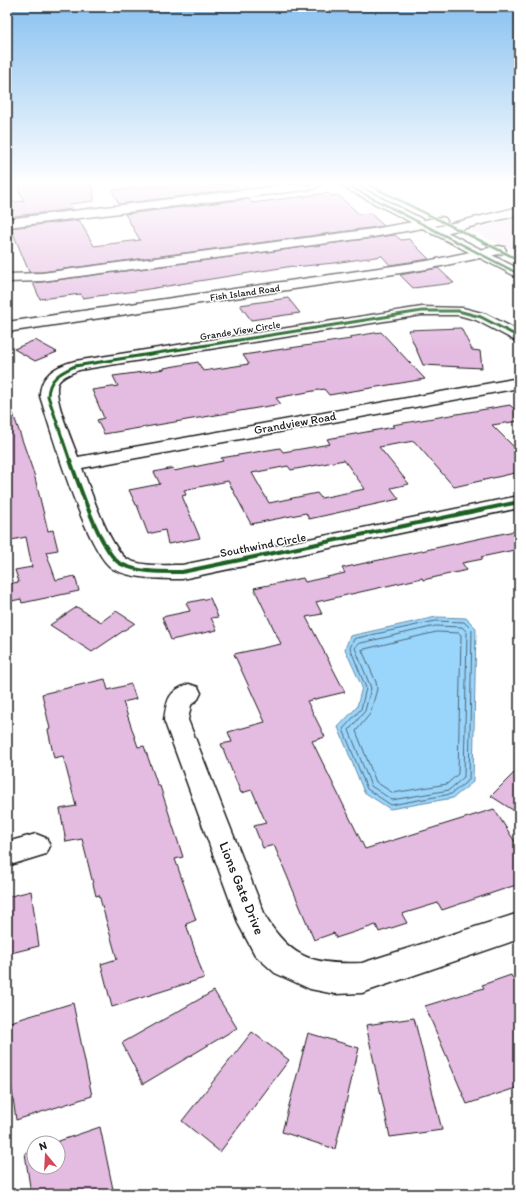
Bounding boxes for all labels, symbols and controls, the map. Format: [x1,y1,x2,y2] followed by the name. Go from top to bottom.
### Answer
[209,281,281,304] street label: Fish Island Road
[199,318,281,343] street label: Grande View Circle
[253,409,338,437] street label: Grandview Road
[219,530,308,560] street label: Southwind Circle
[215,839,268,937] street label: Lions Gate Drive
[26,1135,66,1175] north arrow
[38,1139,49,1153] text: N

